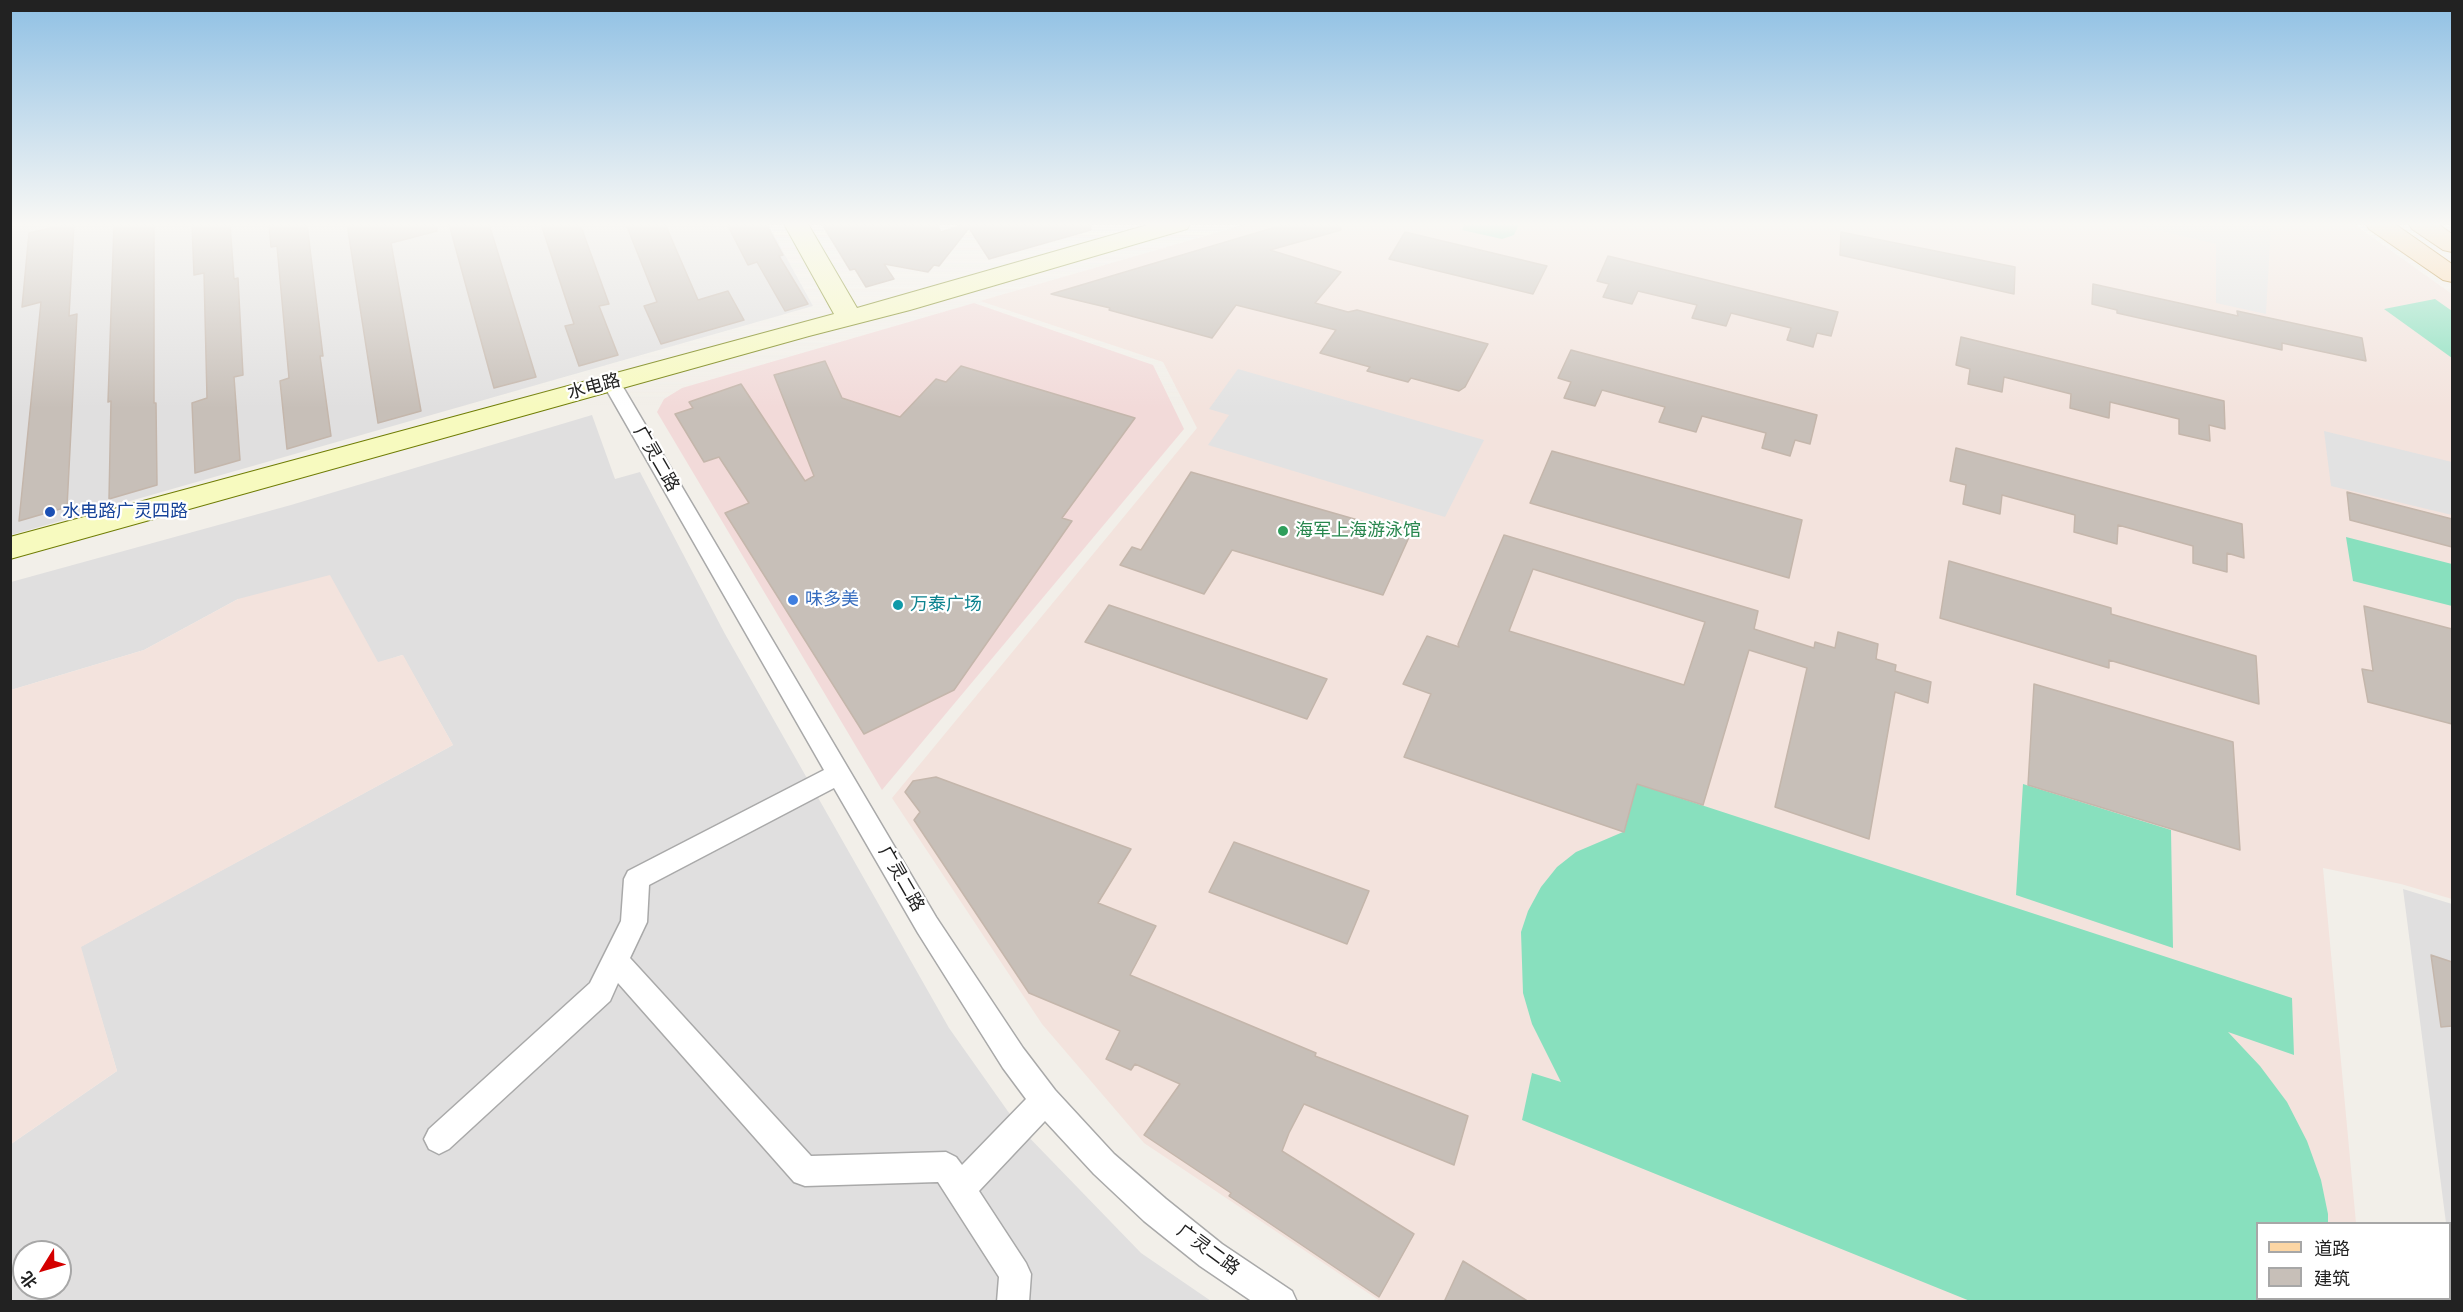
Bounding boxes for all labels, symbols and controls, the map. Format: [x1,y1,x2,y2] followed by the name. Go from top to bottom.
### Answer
[565,370,623,404] street label: 水电路
[629,422,683,496] street label: 广灵二路
[62,501,188,523] place label: 水电路广灵四路
[43,505,57,519] marker: 水电路广灵四路
[1295,520,1421,542] place label: 海军上海游泳馆
[1276,524,1290,538] marker: 海军上海游泳馆
[805,589,859,611] place label: 味多美
[786,593,800,607] marker: 味多美
[910,594,982,616] place label: 万泰广场
[891,598,905,612] marker: 万泰广场
[874,842,928,916] street label: 广灵二路
[1173,1220,1243,1280] street label: 广灵二路
[2256,1222,2451,1300] legend
[2314,1238,2350,1259] text: 道路
[12,1240,72,1300] north arrow
[16,1268,41,1292] text: 北
[2314,1268,2350,1289] text: 建筑

